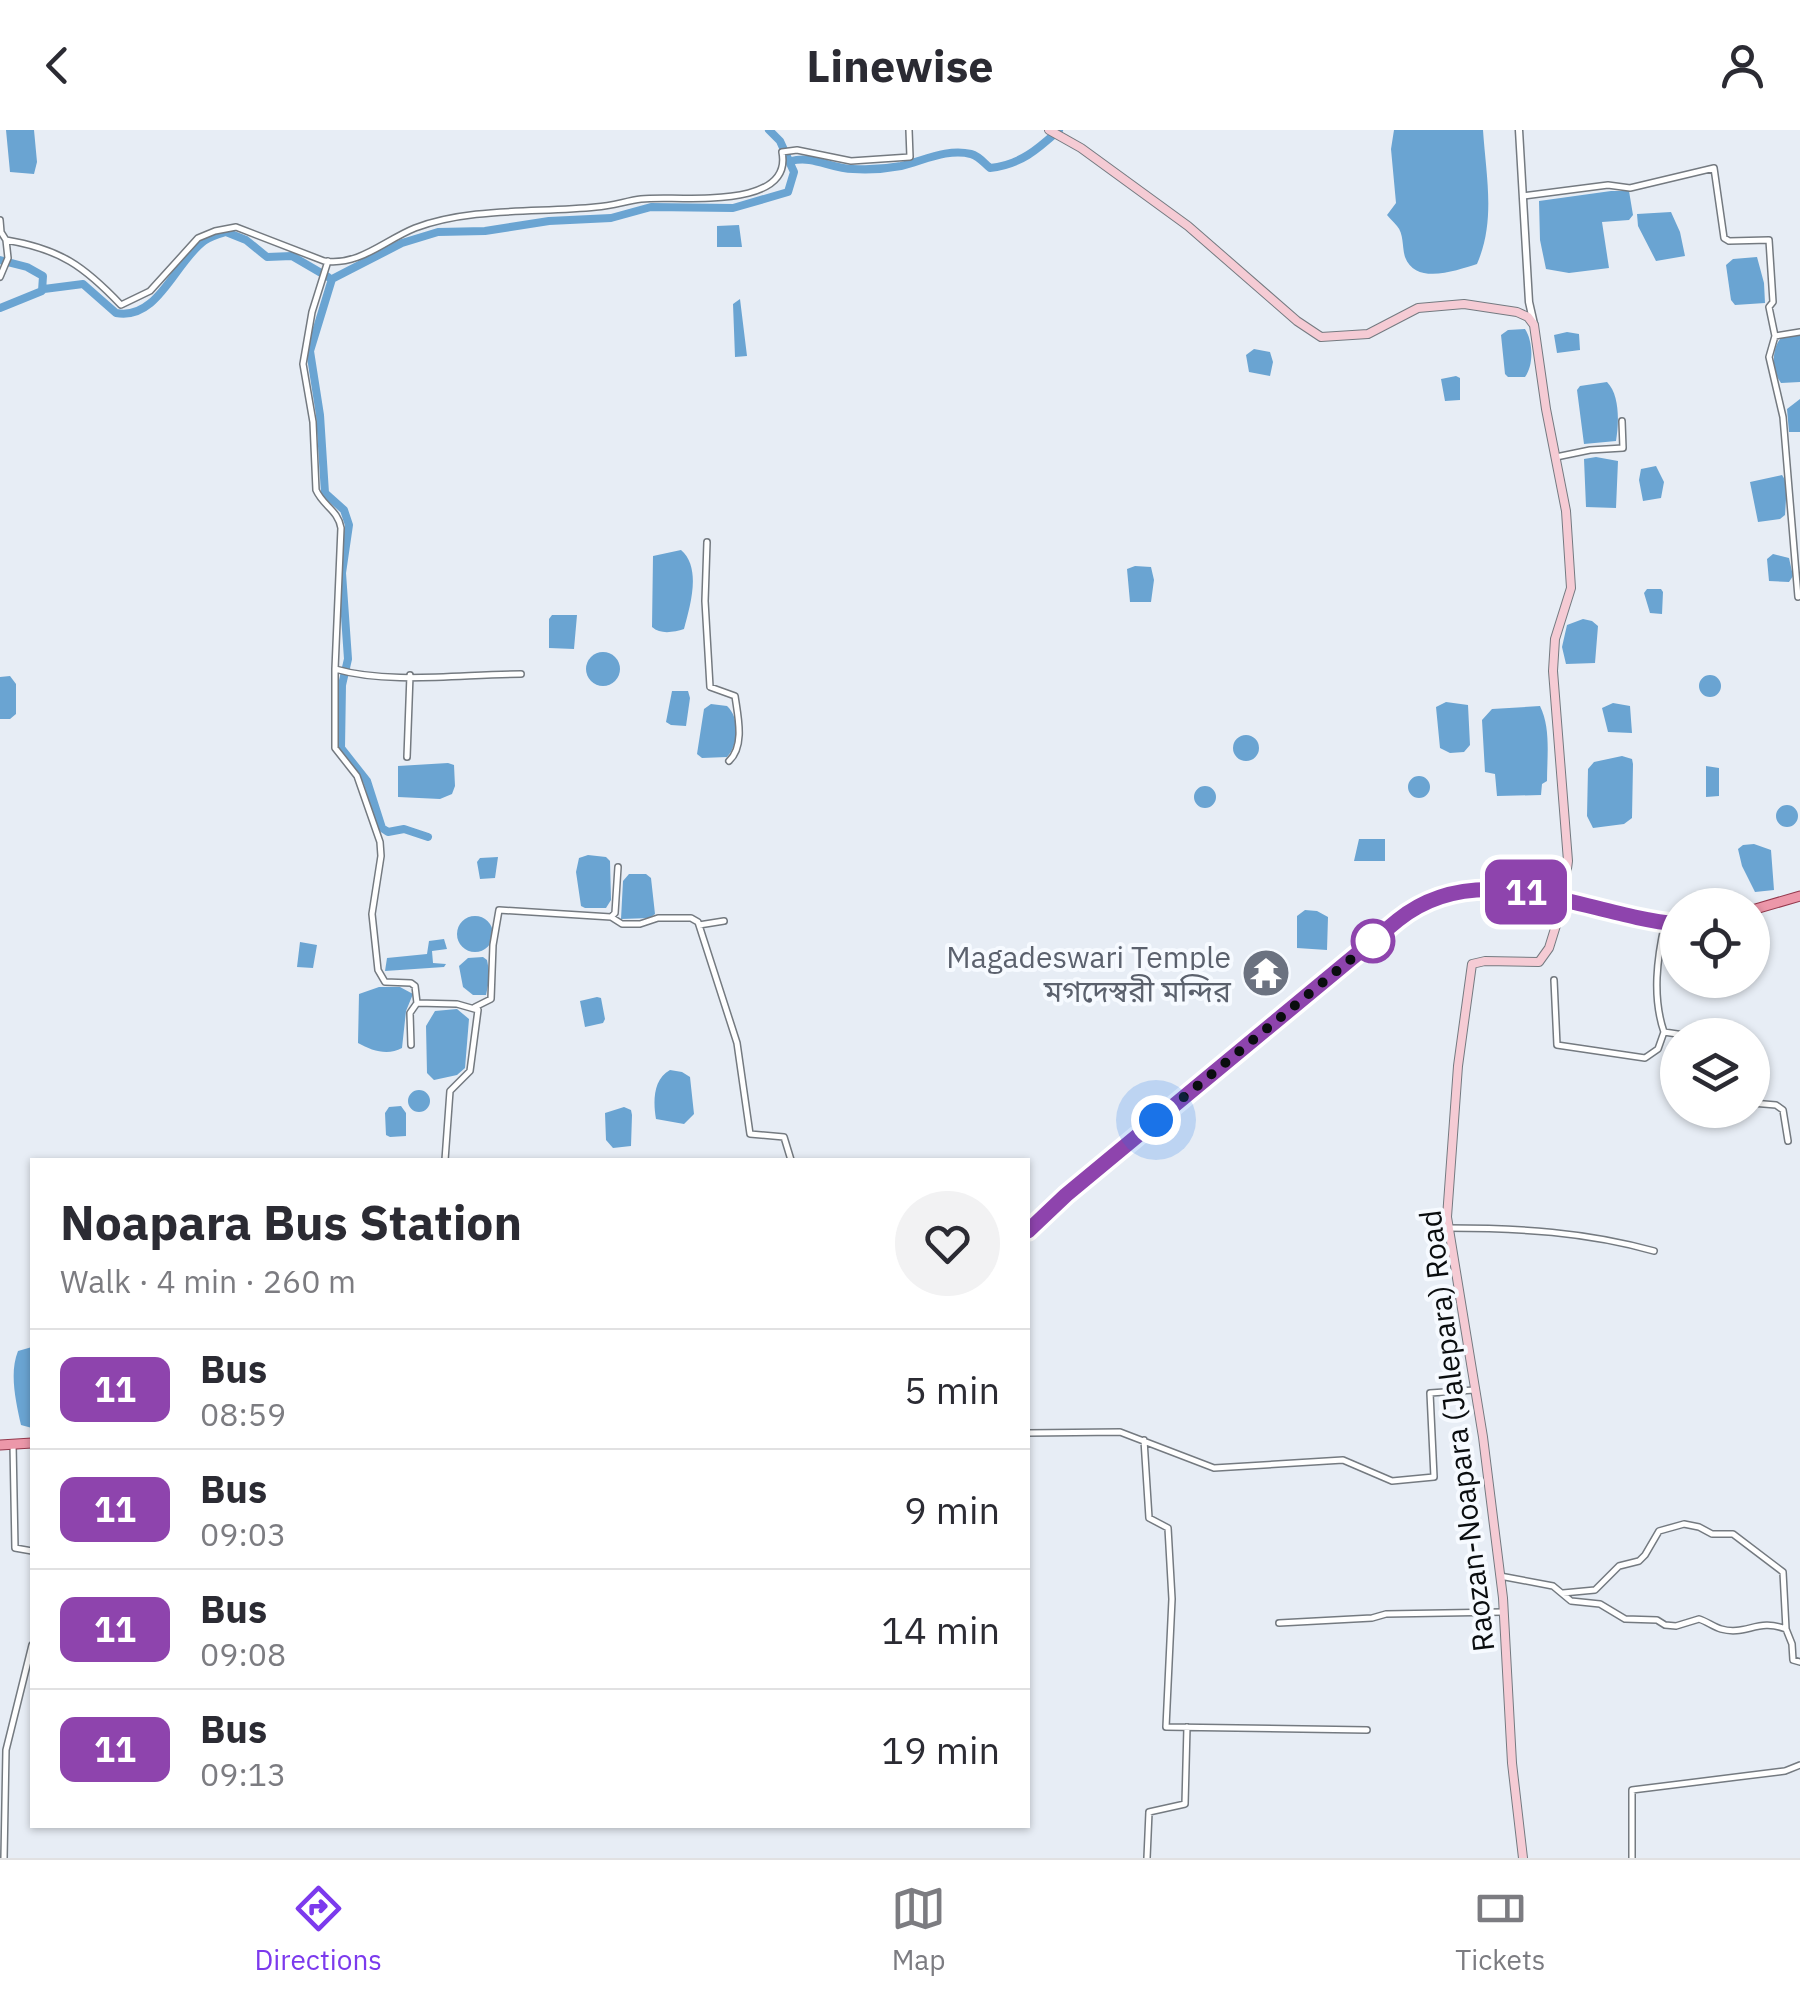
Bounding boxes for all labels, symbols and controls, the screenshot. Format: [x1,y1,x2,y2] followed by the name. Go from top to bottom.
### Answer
[806,36,994,94] text: Linewise
[30,38,85,93] icon: back
[1715,38,1770,93] icon: person
[1481,860,1571,924] line badge: 11
[1505,869,1547,915] text: 11
[1660,888,1770,1128] map controls
[1660,888,1770,998] button: locate
[1352,920,1394,962] unlabelled marker
[946,937,1232,1010] place label: Magadeswari Temple মগদেস্বরী মন্দির
[1240,947,1292,999] temple icon: Magadeswari Temple মগদেস্বরী মন্দির
[1660,1018,1770,1128] button: layers
[1131,1095,1181,1145] your location
[60,1191,522,1253] text: Noapara Bus Station
[895,1191,1000,1296] button: heart
[1410,1208,1502,1654] street label: Raozan-Noapara (Jalepara) Road
[60,1260,356,1302] text: Walk · 4 min · 260 m
[200,1344,267,1393] text: Bus
[904,1365,1000,1414] text: 5 min
[94,1366,136,1412] text: 11
[200,1393,286,1435] text: 08:59
[200,1464,267,1513] text: Bus
[904,1485,1000,1534] text: 9 min
[94,1486,136,1532] text: 11
[200,1513,286,1555] text: 09:03
[200,1584,267,1633] text: Bus
[881,1605,1000,1654] text: 14 min
[94,1606,136,1652] text: 11
[200,1633,286,1675] text: 09:08
[200,1704,267,1753] text: Bus
[881,1725,1000,1774] text: 19 min
[94,1726,136,1772] text: 11
[200,1753,286,1795] text: 09:13
[255,1881,382,1978] tab: Directions
[891,1881,946,1978] tab: Map
[1455,1881,1545,1978] tab: Tickets

